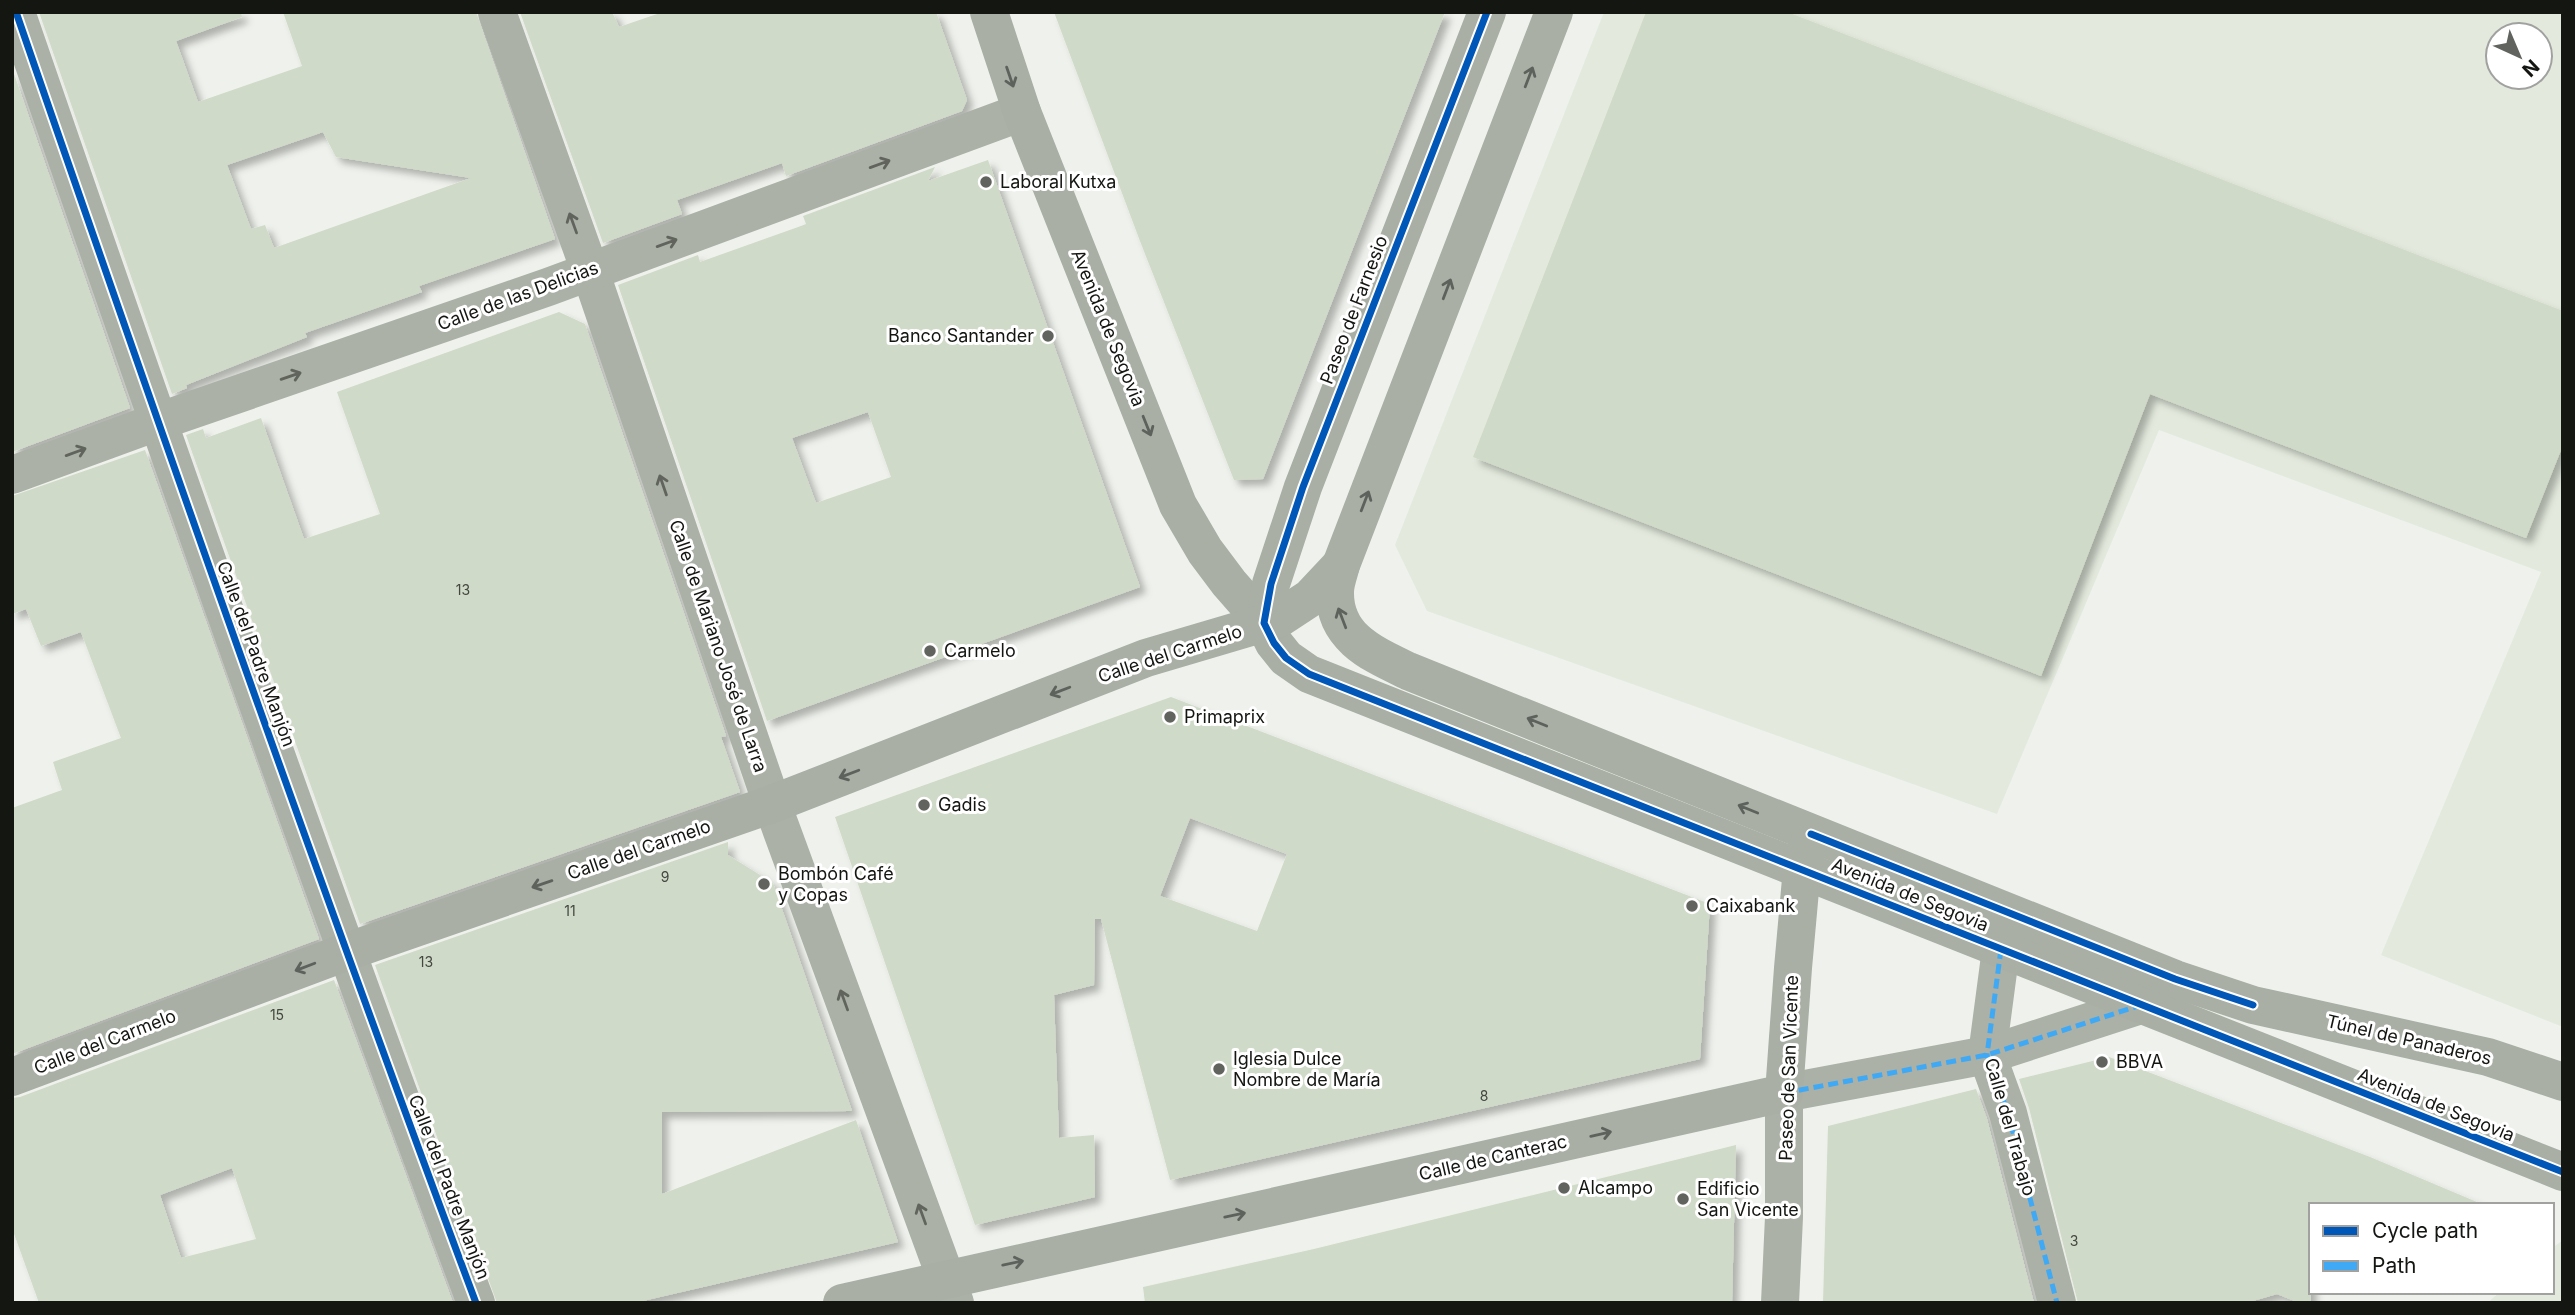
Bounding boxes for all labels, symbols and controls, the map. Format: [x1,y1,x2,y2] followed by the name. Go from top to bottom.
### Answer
[2484,21,2554,91] north arrow
[2517,55,2544,81] text: N
[1004,66,1017,88] one-way arrow
[1523,66,1536,88] one-way arrow
[869,157,891,169] one-way arrow
[1000,171,1116,192] place label: Laboral Kutxa
[978,174,994,190] marker: Laboral Kutxa
[566,213,578,235] one-way arrow
[1316,233,1391,387] street label: Paseo de Farnesio
[655,235,677,248] one-way arrow
[1067,246,1150,409] street label: Avenida de Segovia
[435,257,601,334] street label: Calle de las Delicias
[1442,279,1454,300] one-way arrow
[888,325,1034,346] place label: Banco Santander
[1040,328,1056,344] marker: Banco Santander
[279,369,301,381] one-way arrow
[1141,414,1154,436] one-way arrow
[65,445,87,457] one-way arrow
[656,474,669,496] one-way arrow
[1360,491,1373,513] one-way arrow
[665,517,772,775] street label: Calle de Mariano José de Larra
[213,558,300,749] street label: Calle del Padre Manjón
[456,581,470,598] house number: 13
[1335,607,1347,629] one-way arrow
[1095,620,1245,687] street label: Calle del Carmelo
[944,640,1016,661] place label: Carmelo
[922,643,938,659] marker: Carmelo
[1050,685,1072,698] one-way arrow
[1184,706,1265,727] place label: Primaprix
[1162,709,1178,725] marker: Primaprix
[1527,715,1549,728] one-way arrow
[838,768,860,781] one-way arrow
[938,794,986,815] place label: Gadis
[916,797,932,813] marker: Gadis
[1737,801,1759,814] one-way arrow
[564,815,713,884] street label: Calle del Carmelo
[1829,853,1992,936] street label: Avenida de Segovia
[778,863,894,905] place label: Bombón Café y Copas
[661,868,669,885] house number: 9
[756,876,772,892] marker: Bombón Café y Copas
[532,879,554,891] one-way arrow
[1706,895,1795,916] place label: Caixabank
[1684,898,1700,914] marker: Caixabank
[564,902,576,919] house number: 11
[419,953,433,970] house number: 13
[294,962,316,975] one-way arrow
[1775,975,1802,1161] street label: Paseo de San Vicente
[837,990,849,1012] one-way arrow
[31,1005,179,1078] street label: Calle del Carmelo
[270,1006,284,1023] house number: 15
[2325,1010,2494,1069] street label: Túnel de Panaderos
[1233,1048,1381,1090] place label: Iglesia Dulce Nombre de María
[2116,1051,2163,1072] place label: BBVA
[2094,1054,2110,1070] marker: BBVA
[1981,1056,2040,1198] street label: Calle del Trabajo
[1211,1061,1227,1077] marker: Iglesia Dulce Nombre de María
[2355,1063,2518,1146] street label: Avenida de Segovia
[1480,1087,1488,1104] house number: 8
[405,1092,494,1282] street label: Calle del Padre Manjón
[1589,1127,1612,1141] one-way arrow
[1417,1130,1569,1185] street label: Calle de Canterac
[1578,1177,1653,1198] place label: Alcampo
[1697,1178,1799,1220] place label: Edificio San Vicente
[1556,1180,1572,1196] marker: Alcampo
[1675,1191,1691,1207] marker: Edificio San Vicente
[915,1203,928,1225] one-way arrow
[2309,1203,2554,1294] legend
[1223,1207,1246,1221] one-way arrow
[2372,1218,2478,1243] text: Cycle path
[2070,1232,2078,1249] house number: 3
[2372,1253,2417,1278] text: Path
[1001,1256,1023,1269] one-way arrow

